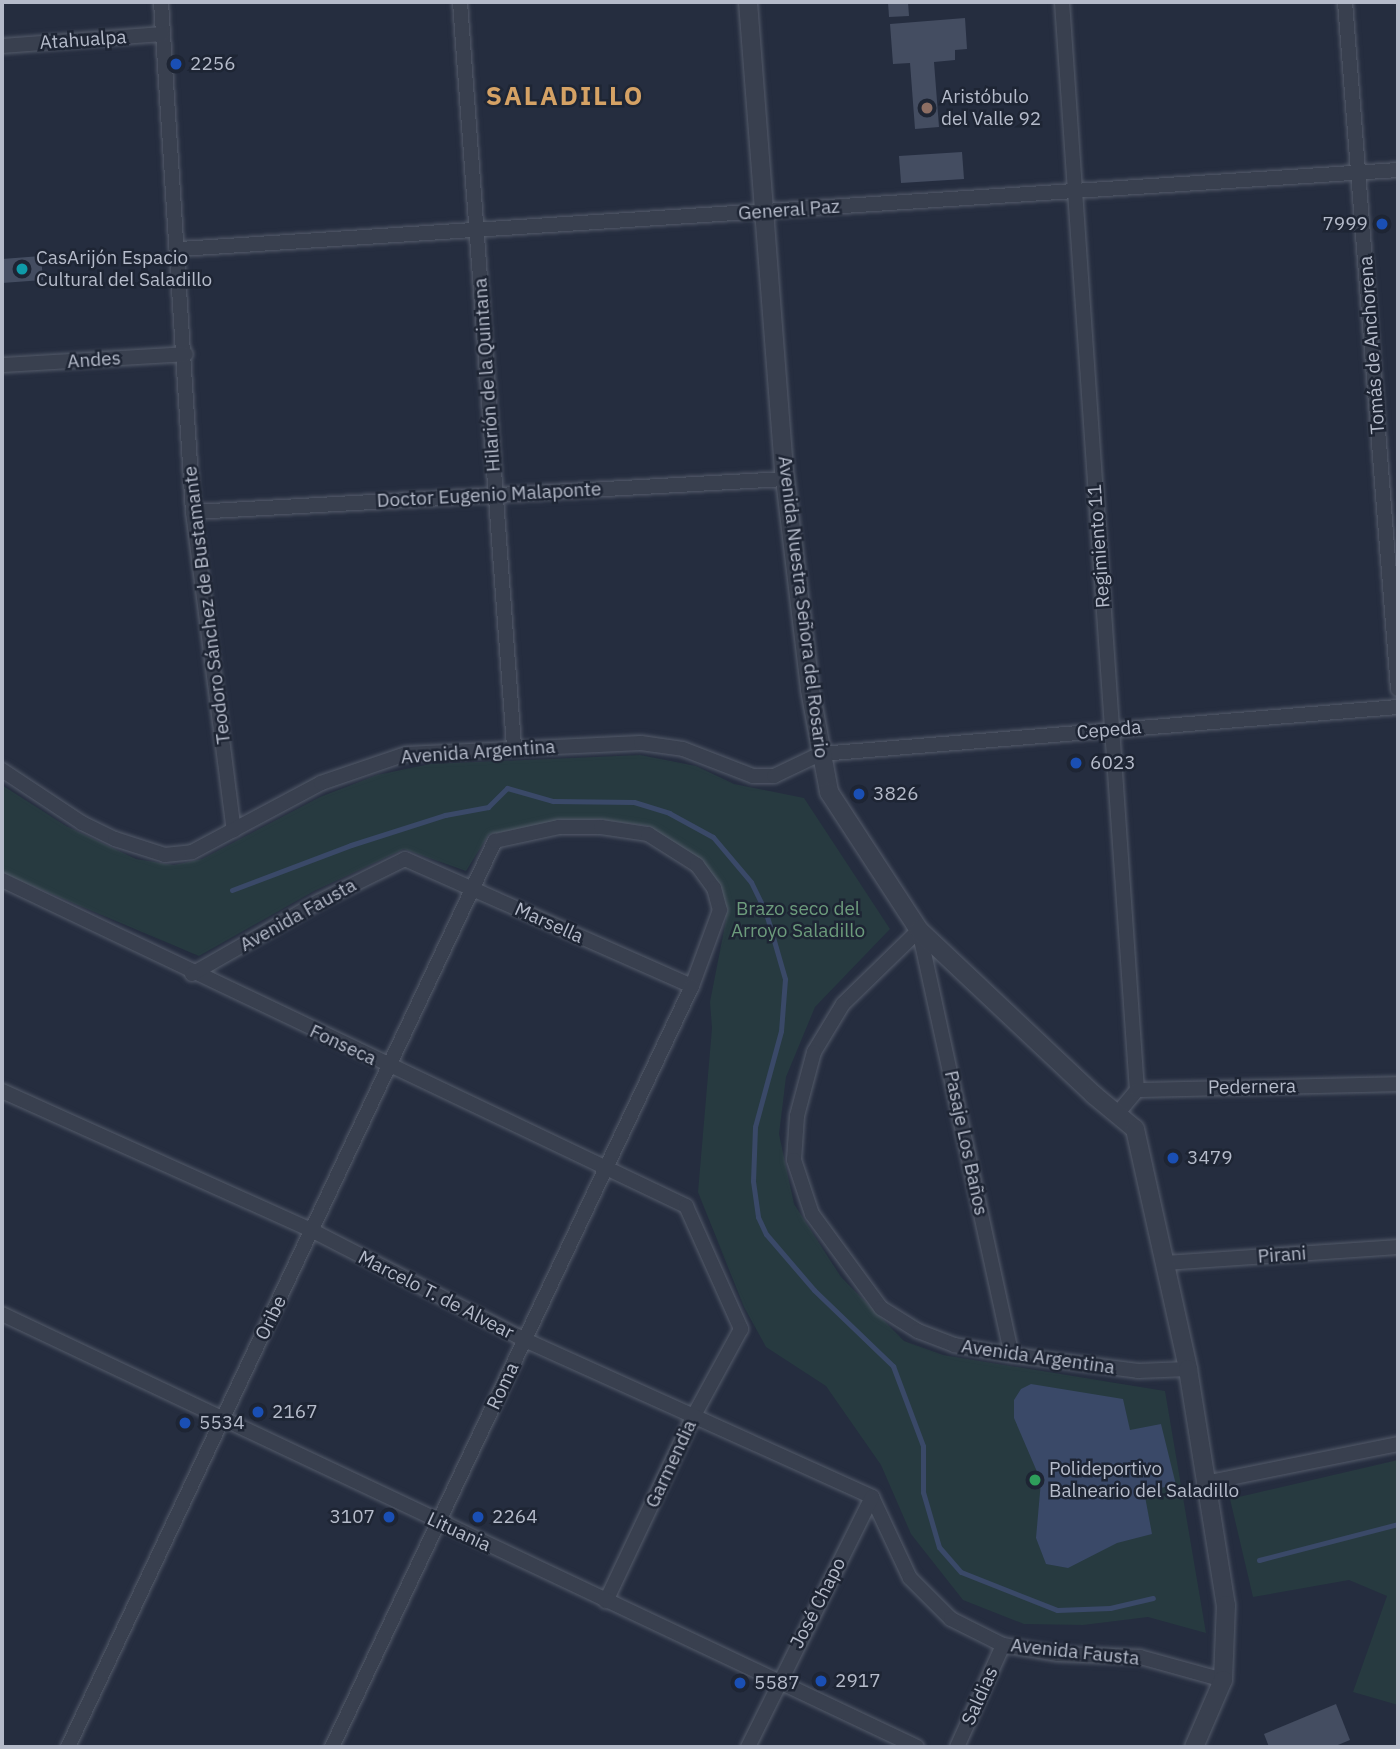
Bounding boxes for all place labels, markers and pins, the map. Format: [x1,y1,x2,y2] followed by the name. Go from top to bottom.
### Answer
[190,53,236,75] place label: 2256
[168,56,184,72] marker: 2256
[941,86,1041,130] place label: Aristóbulo del Valle 92
[919,100,935,116] marker: Aristóbulo del Valle 92
[1322,213,1368,235] place label: 7999
[1374,216,1390,232] marker: 7999
[36,247,212,291] place label: CasArijón Espacio Cultural del Saladillo
[14,261,30,277] marker: CasArijón Espacio Cultural del Saladillo
[1090,752,1136,774] place label: 6023
[1068,755,1084,771] marker: 6023
[873,783,919,805] place label: 3826
[851,786,867,802] marker: 3826
[1187,1147,1233,1169] place label: 3479
[1165,1150,1181,1166] marker: 3479
[272,1401,318,1423] place label: 2167
[250,1404,266,1420] marker: 2167
[199,1412,245,1434] place label: 5534
[177,1415,193,1431] marker: 5534
[1049,1458,1239,1502] place label: Polideportivo Balneario del Saladillo
[1027,1472,1043,1488] marker: Polideportivo Balneario del Saladillo
[329,1506,375,1528] place label: 3107
[492,1506,538,1528] place label: 2264
[381,1509,397,1525] marker: 3107
[470,1509,486,1525] marker: 2264
[835,1670,881,1692] place label: 2917
[754,1672,800,1694] place label: 5587
[813,1673,829,1689] marker: 2917
[732,1675,748,1691] marker: 5587

